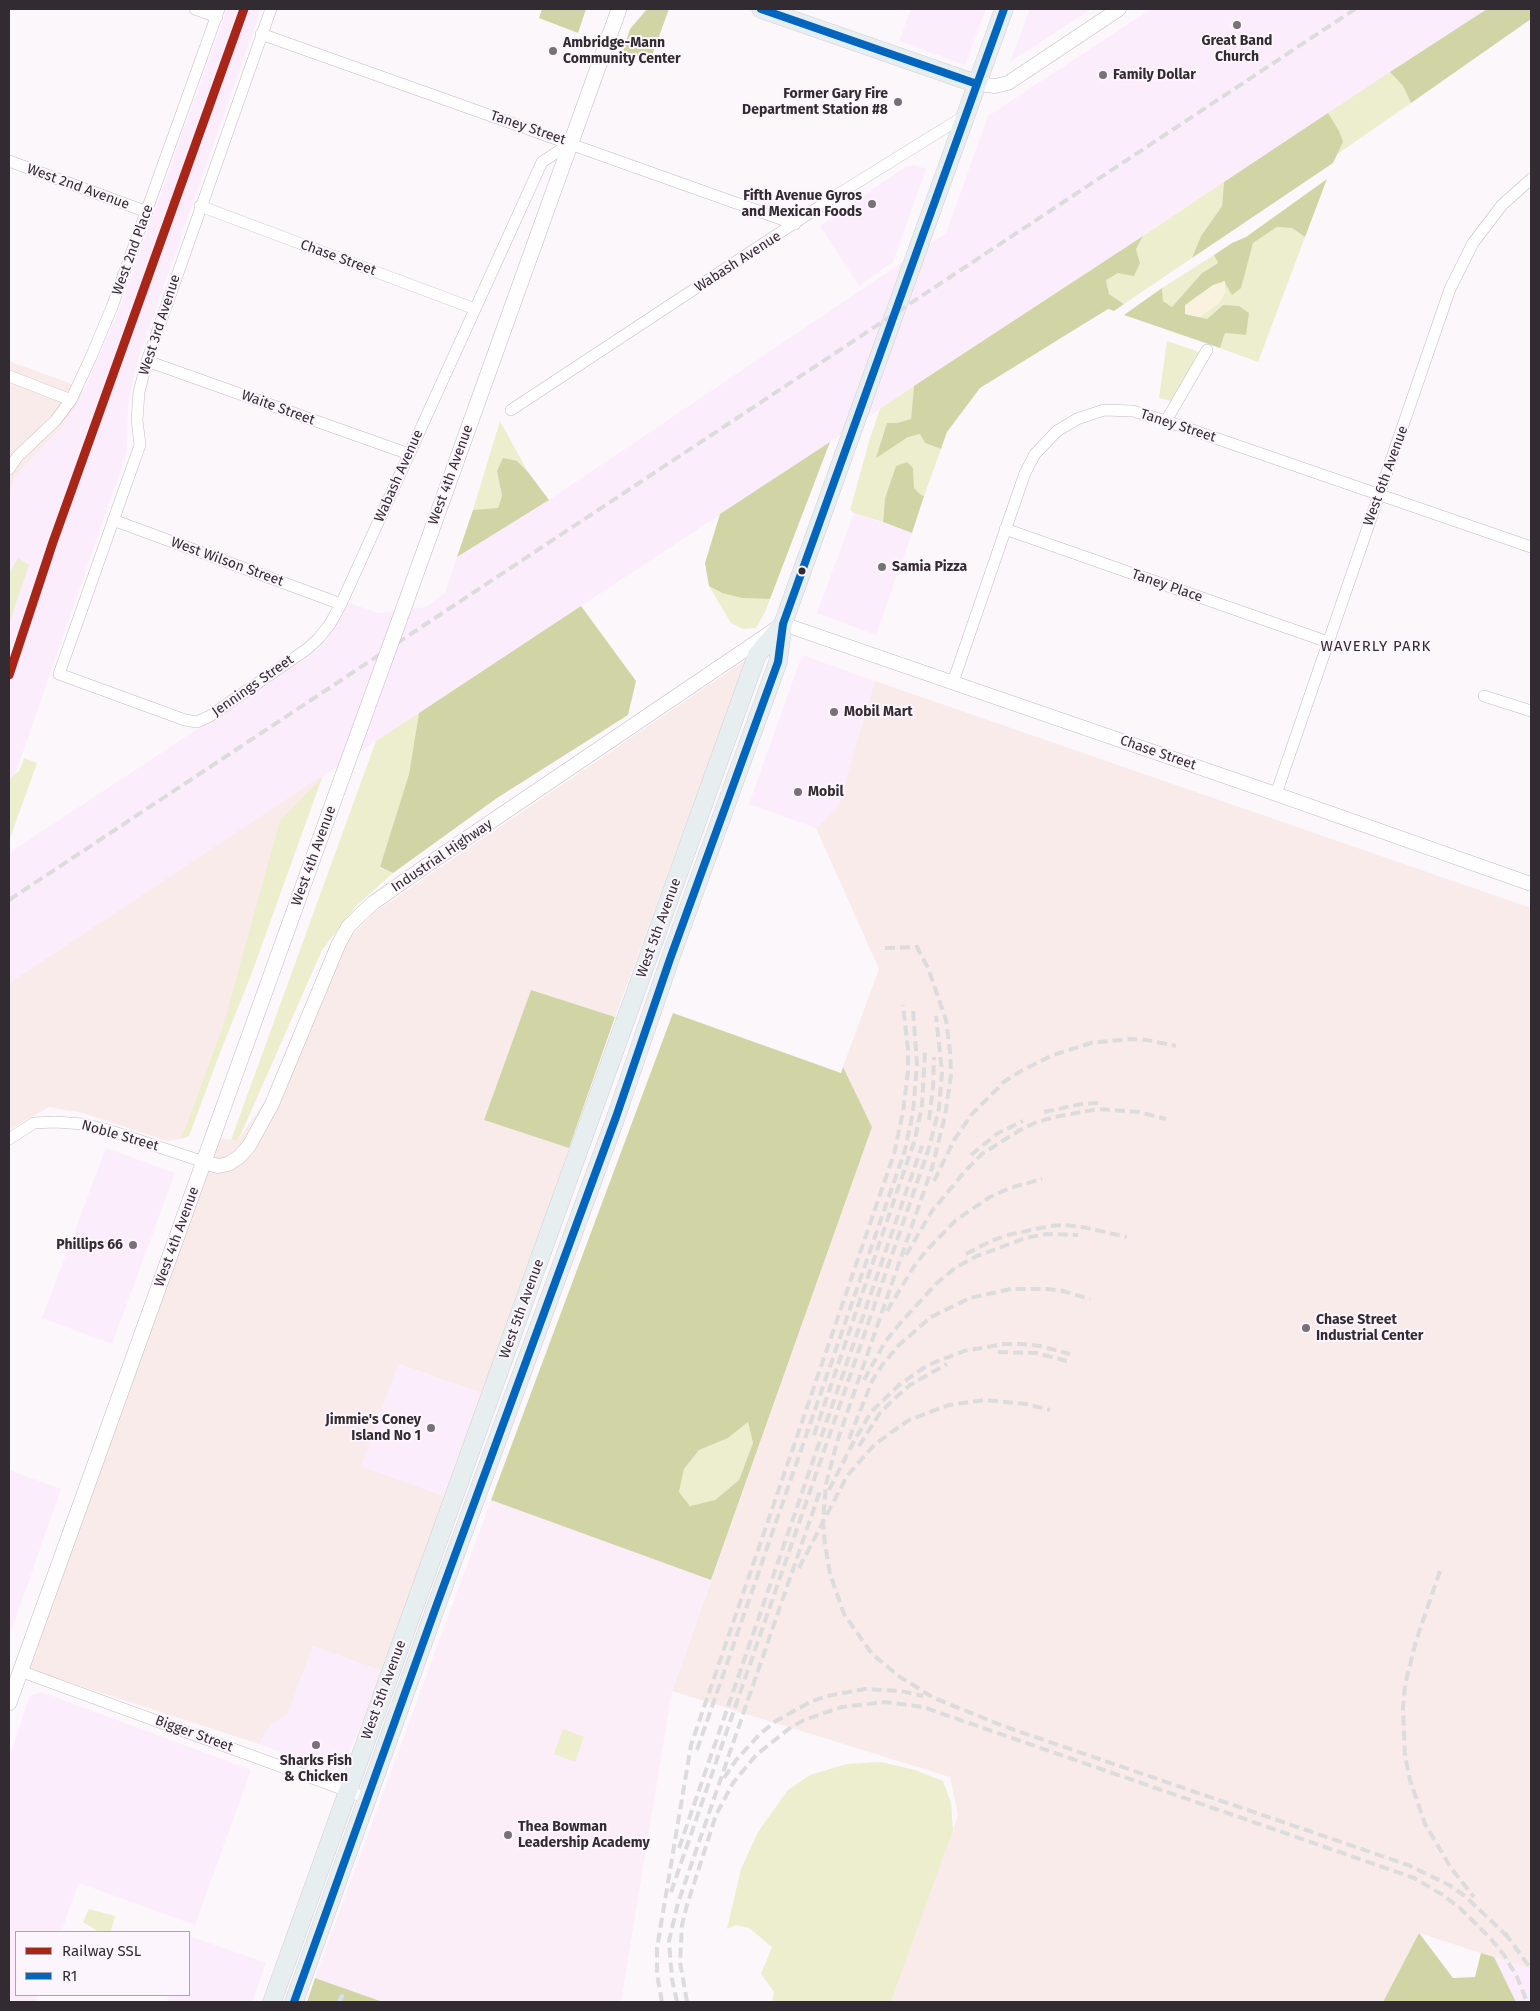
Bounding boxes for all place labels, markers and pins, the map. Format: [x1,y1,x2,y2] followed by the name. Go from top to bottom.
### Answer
[1231,19,1243,31] marker: Great Band Church
[1202,33,1272,65] place label: Great Band Church
[563,35,681,68] place label: Ambridge-Mann Community Center
[547,45,559,57] marker: Ambridge-Mann Community Center
[1113,67,1196,83] place label: Family Dollar
[1097,69,1109,81] marker: Family Dollar
[742,86,888,118] place label: Former Gary Fire Department Station #8
[892,96,904,108] marker: Former Gary Fire Department Station #8
[741,188,862,220] place label: Fifth Avenue Gyros and Mexican Foods
[866,198,878,210] marker: Fifth Avenue Gyros and Mexican Foods
[892,559,967,575] place label: Samia Pizza
[876,561,888,573] marker: Samia Pizza
[797,566,807,576] unlabelled marker
[844,704,913,720] place label: Mobil Mart
[828,706,840,718] marker: Mobil Mart
[808,784,844,800] place label: Mobil
[792,786,804,798] marker: Mobil
[56,1237,123,1253] place label: Phillips 66
[127,1239,139,1251] marker: Phillips 66
[1316,1312,1423,1344] place label: Chase Street Industrial Center
[1300,1322,1312,1334] marker: Chase Street Industrial Center
[325,1412,421,1444] place label: Jimmie's Coney Island No 1
[425,1422,437,1434] marker: Jimmie's Coney Island No 1
[310,1739,322,1751] marker: Sharks Fish & Chicken
[280,1753,352,1785] place label: Sharks Fish & Chicken
[518,1819,650,1851] place label: Thea Bowman Leadership Academy
[502,1829,514,1841] marker: Thea Bowman Leadership Academy

